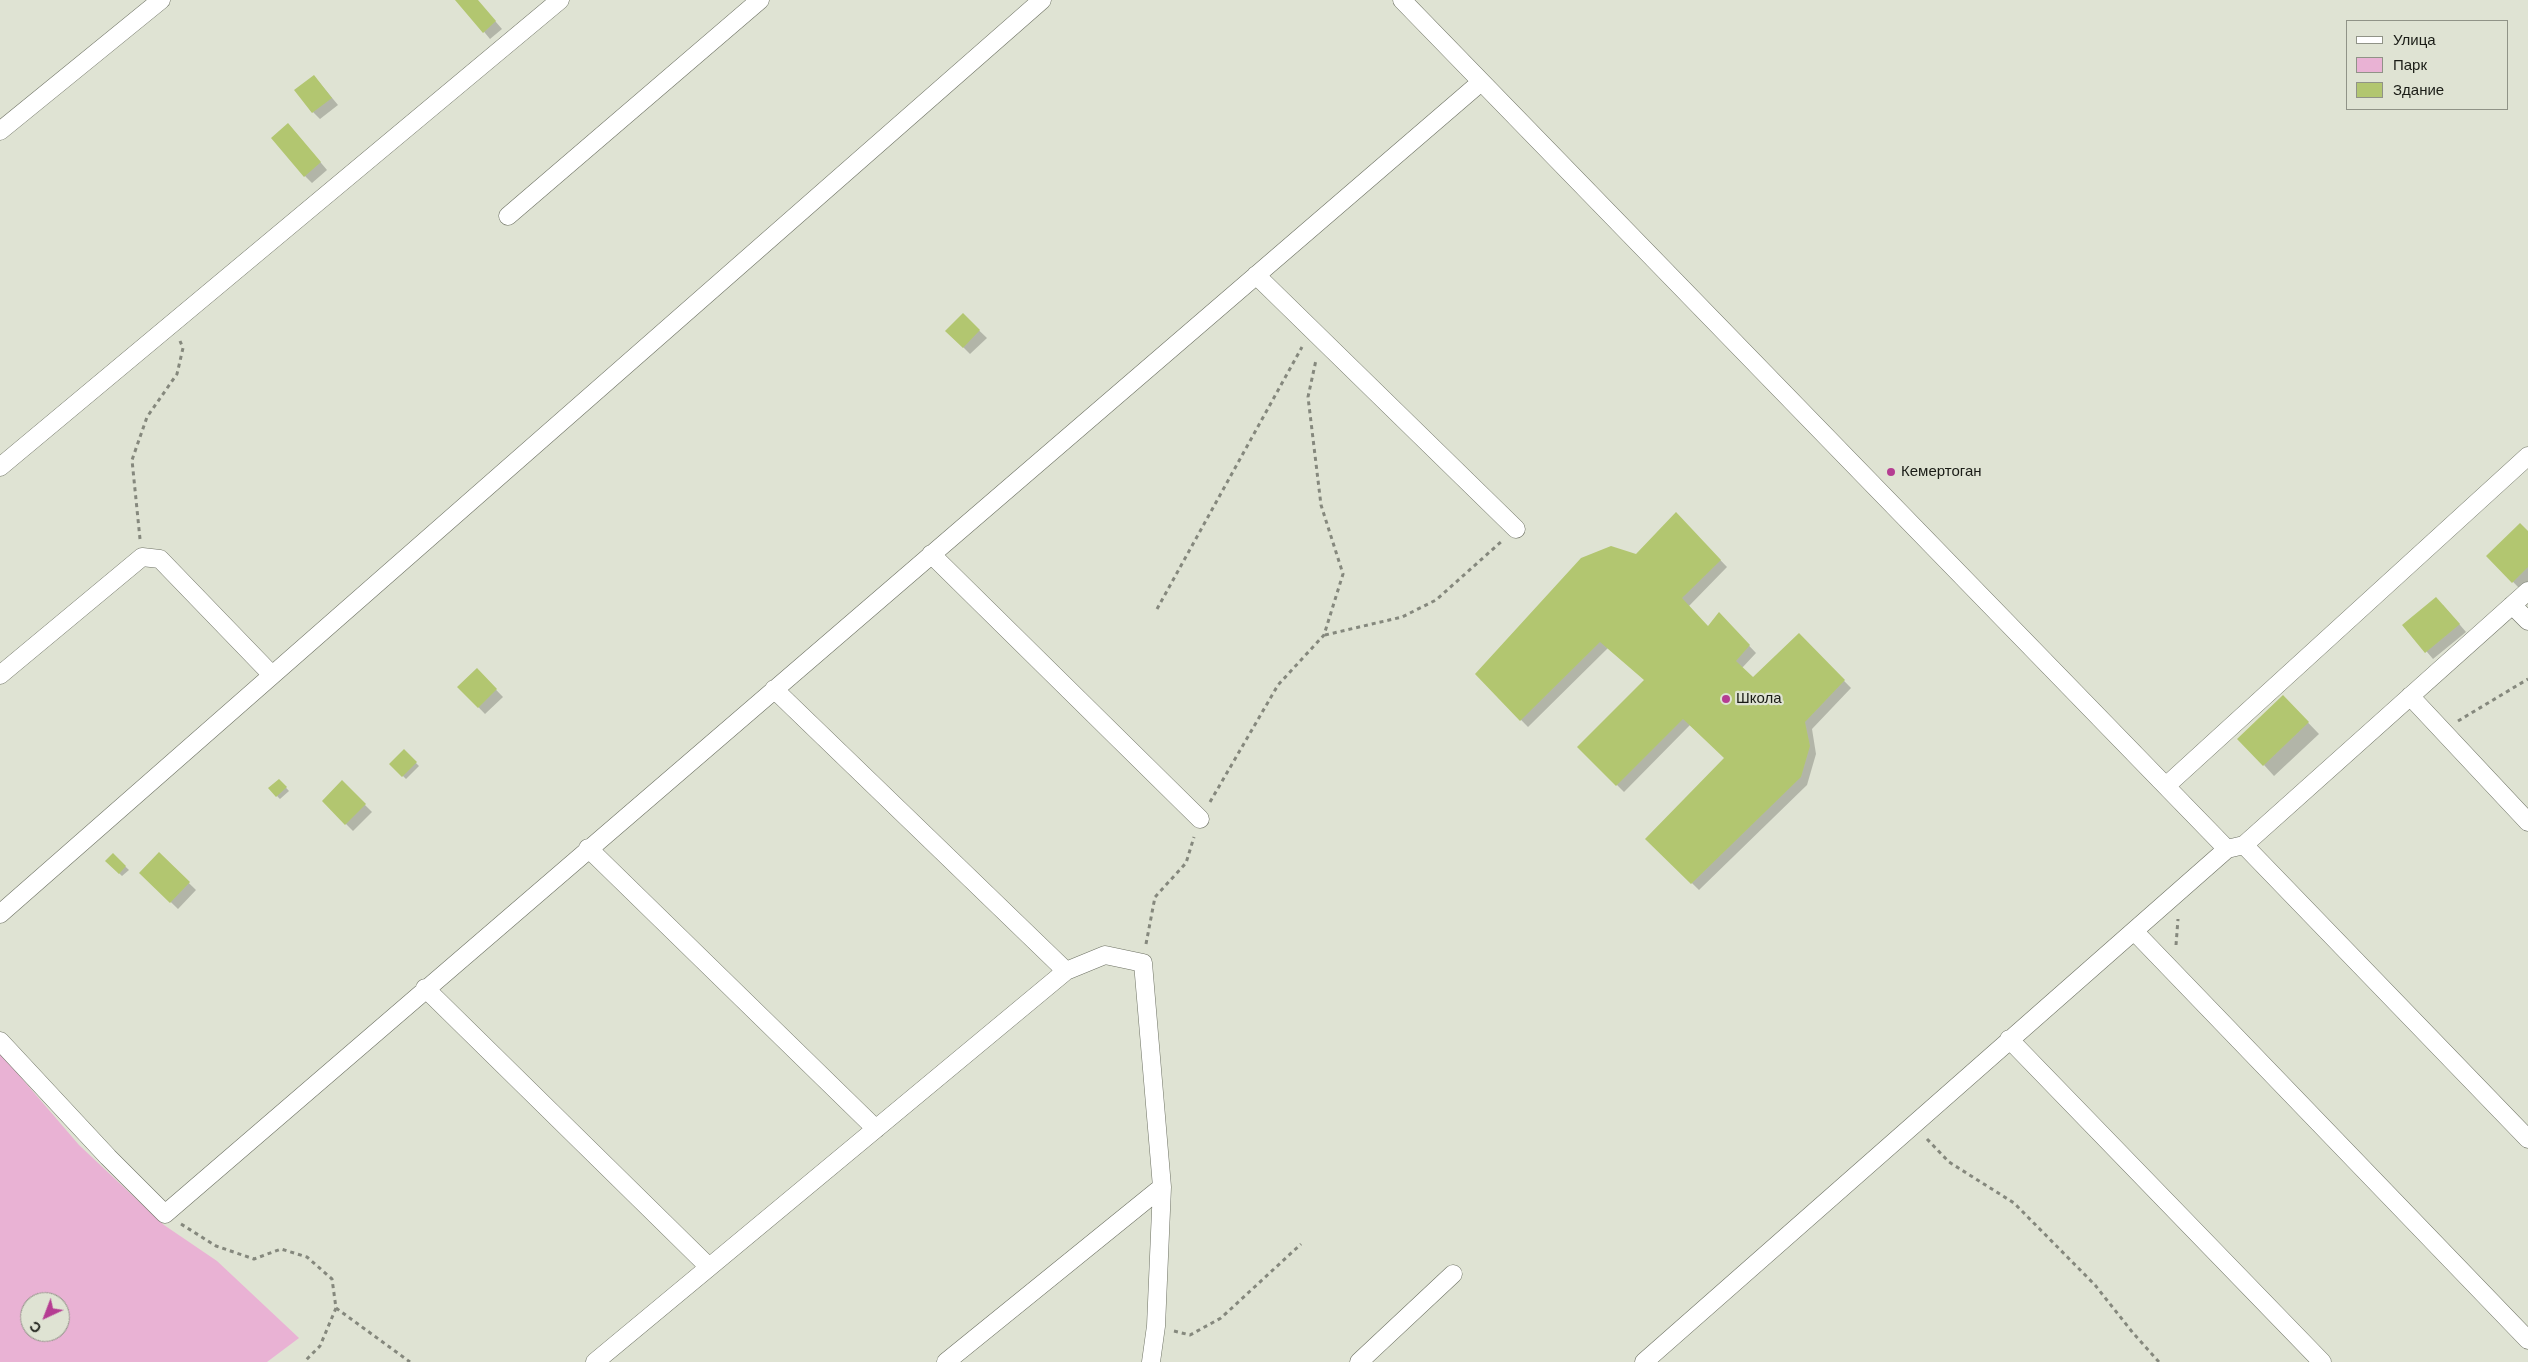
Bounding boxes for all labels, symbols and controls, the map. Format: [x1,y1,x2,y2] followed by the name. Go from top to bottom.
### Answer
[2346,20,2508,110] legend
[2393,31,2436,48] text: Улица
[2393,56,2427,73] text: Парк
[2393,81,2444,98] text: Здание
[1901,463,1982,481] place label: Кемертоган
[1885,466,1897,478] marker: Кемертоган
[1736,690,1782,708] place label: Школа
[1720,693,1732,705] marker: Школа
[20,1292,70,1342] north arrow
[26,1318,45,1337] text: С

